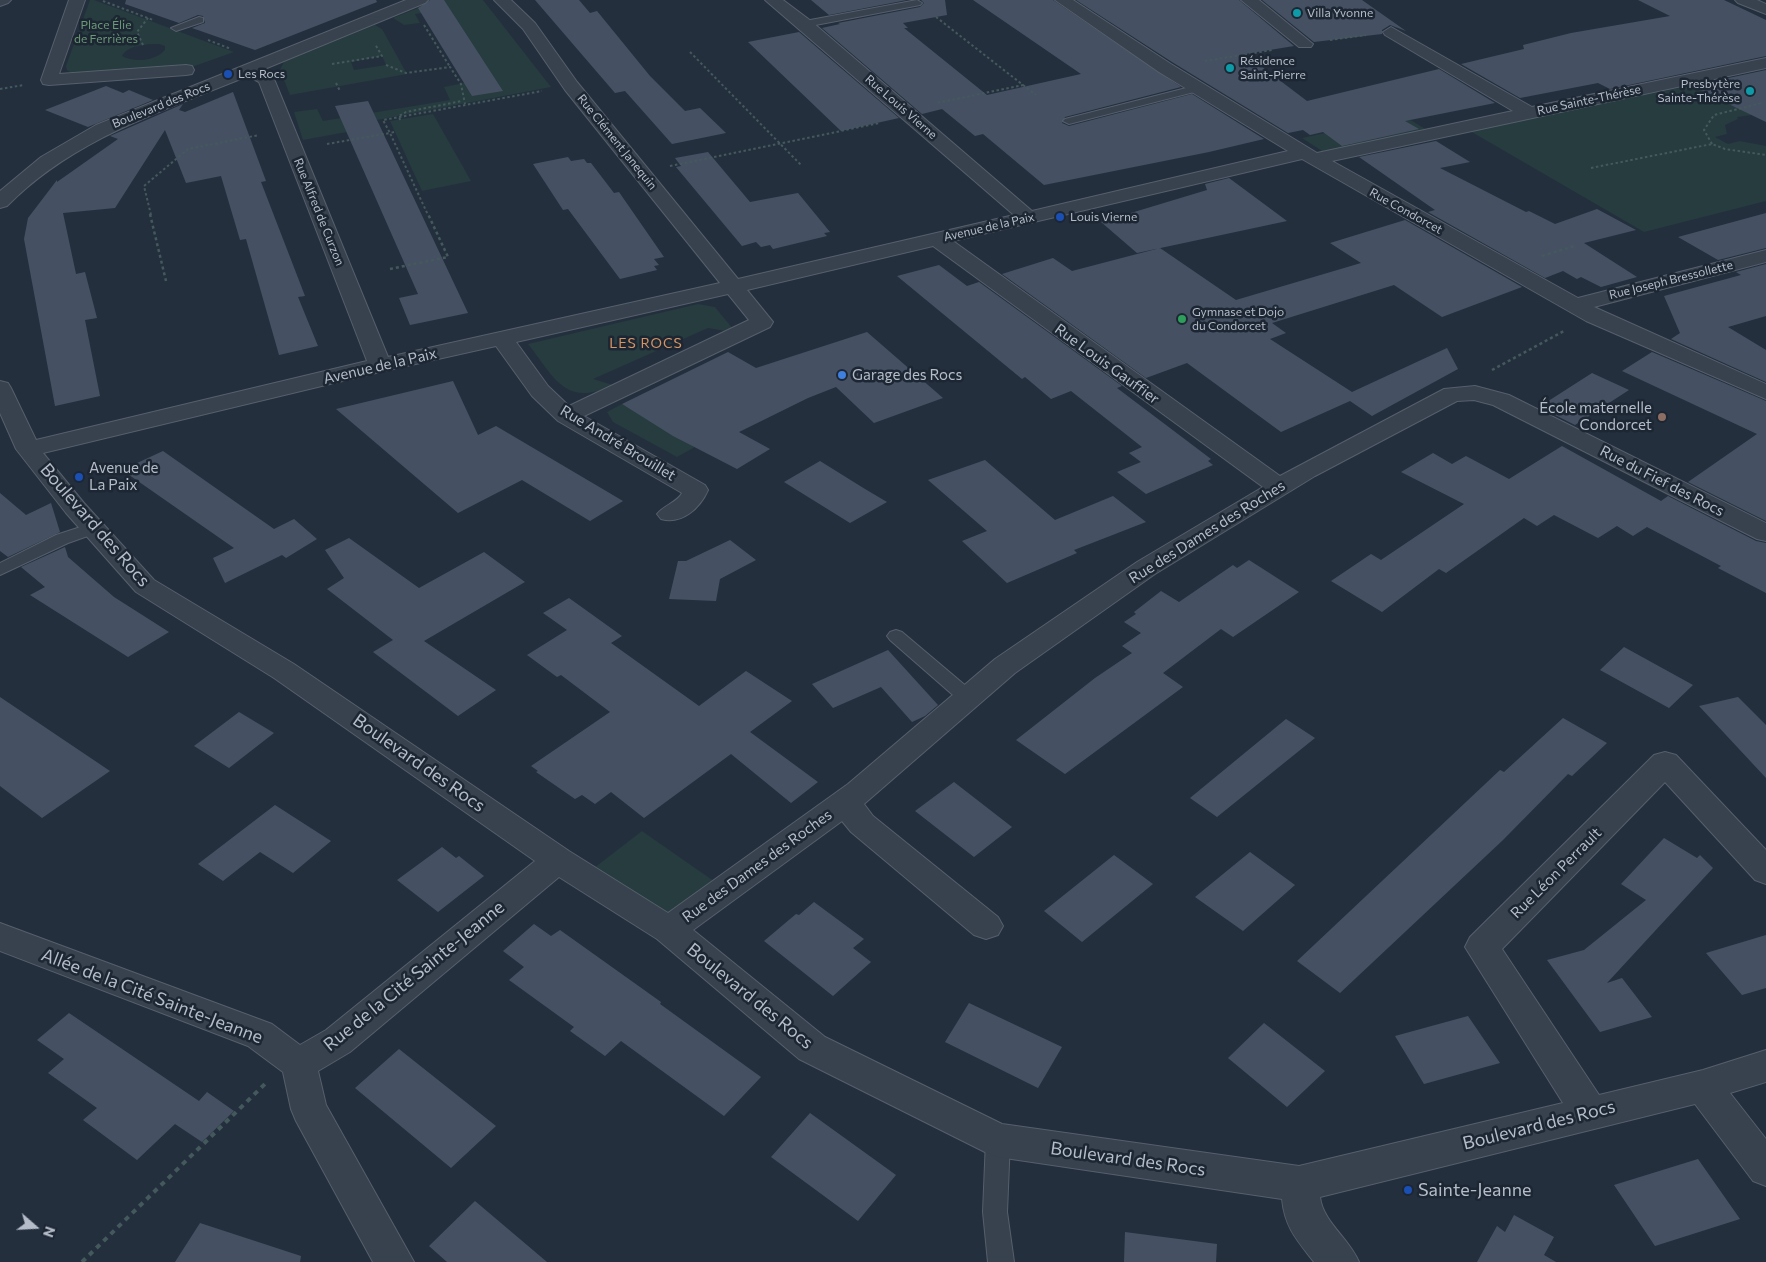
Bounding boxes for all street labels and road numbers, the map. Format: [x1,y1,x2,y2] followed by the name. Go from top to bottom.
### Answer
[862,72,940,142] street label: Rue Louis Vierne
[110,79,212,131] street label: Boulevard des Rocs
[1536,82,1642,118] street label: Rue Sainte-Thérèse
[574,91,660,193] street label: Rue Clément Janequin
[291,156,347,268] street label: Rue Alfred de Curzon
[1367,185,1445,237] street label: Rue Condorcet
[942,210,1036,244] street label: Avenue de la Paix
[1608,258,1734,302] street label: Rue Joseph Bressollette
[1051,320,1163,408] street label: Rue Louis Gauffier
[321,344,439,388] street label: Avenue de la Paix
[557,401,679,485] street label: Rue André Brouillet
[1597,442,1727,520] street label: Rue du Fief des Rocs
[36,459,154,591] street label: Boulevard des Rocs
[1126,477,1288,587] street label: Rue des Dames des Roches
[349,709,489,817] street label: Boulevard des Rocs
[679,806,835,926] street label: Rue des Dames des Roches
[1507,824,1605,922] street label: Rue Léon Perrault
[319,896,509,1056] street label: Rue de la Cité Sainte-Jeanne
[682,938,818,1054] street label: Boulevard des Rocs
[38,944,266,1048] street label: Allée de la Cité Sainte-Jeanne
[1461,1096,1617,1154] street label: Boulevard des Rocs
[1049,1137,1207,1181] street label: Boulevard des Rocs

